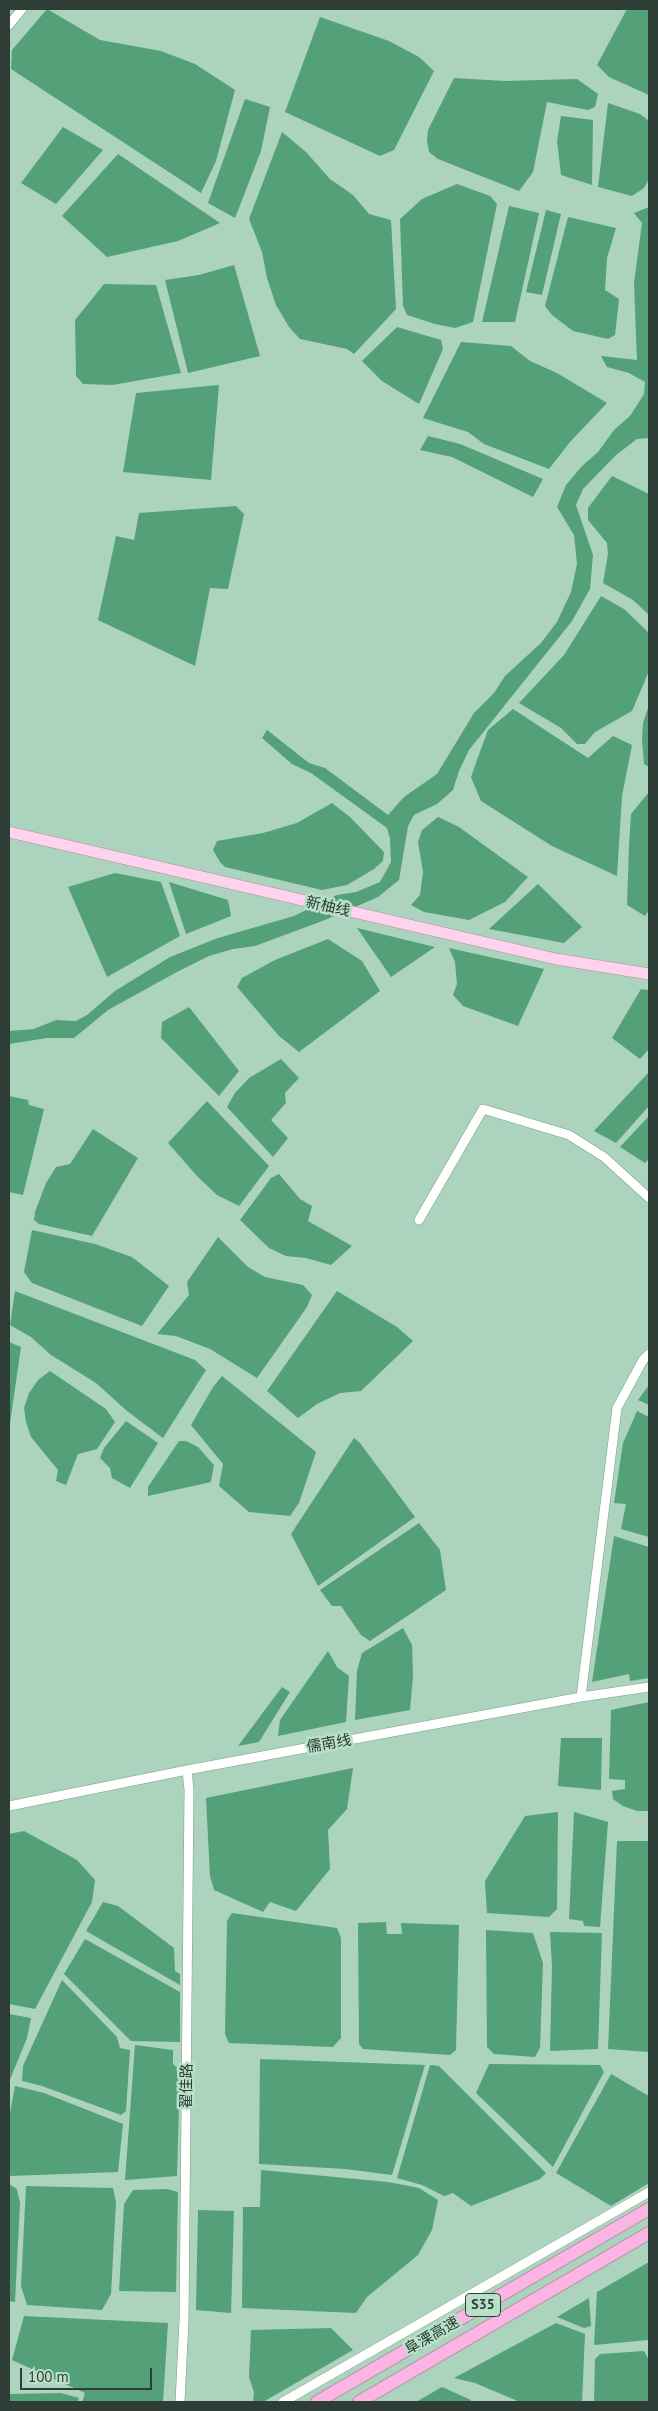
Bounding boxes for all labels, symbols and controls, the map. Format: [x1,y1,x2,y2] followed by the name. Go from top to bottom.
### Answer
[304,893,352,921] street label: 新柚线
[305,1731,353,1757] street label: 儒南线
[178,2063,196,2109] street label: 翟佳路
[466,2294,500,2316] road number: S35
[402,2313,462,2359] street label: 阜溧高速
[22,2358,155,2390] scale bar
[28,2367,69,2386] text: 100 m

